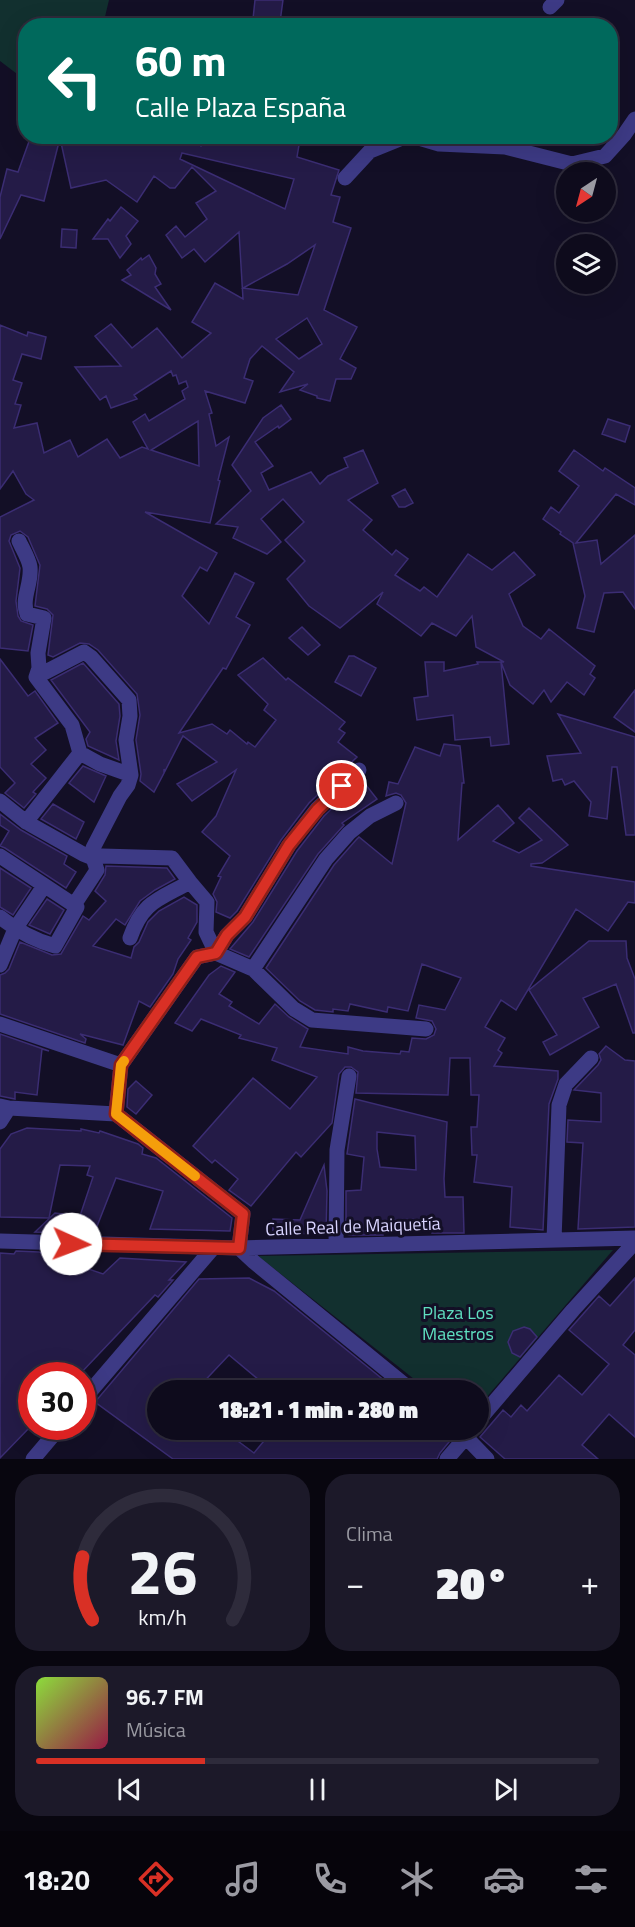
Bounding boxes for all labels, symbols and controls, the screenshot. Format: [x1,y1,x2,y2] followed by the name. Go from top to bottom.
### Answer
[135,28,227,92] text: 60 m
[36,42,114,120] icon: left
[135,86,346,127] text: Calle Plaza España
[556,162,616,222] north arrow
[556,162,616,294] map controls
[556,234,616,294] button: layers
[316,760,367,811] pin
[325,769,358,802] icon: arrive
[265,1209,441,1243] street label: Calle Real de Maiquetía
[39,1212,103,1276] position arrow
[422,1299,494,1347] park label: Plaza Los Maestros
[18,1362,96,1440] speed limit sign: 30
[218,1393,418,1427] text: 18:21 · 1 min · 280 m
[346,1518,393,1549] text: Clima
[128,1523,197,1618] text: 26
[435,1548,510,1616] text: 20°
[346,1558,364,1608] text: −
[581,1558,599,1608] text: +
[138,1601,187,1633] text: km/h
[126,1680,204,1714] text: 96.7 FM
[126,1714,186,1745] text: Música
[113,1773,146,1806] icon: previous
[301,1773,334,1806] icon: pause
[489,1773,522,1806] icon: next
[135,1858,177,1900] icon: directions
[222,1858,264,1900] icon: music
[309,1858,351,1900] icon: phone
[396,1858,438,1900] icon: climate
[483,1858,525,1900] icon: car
[570,1858,612,1900] icon: filters
[23,1859,90,1900] text: 18:20

